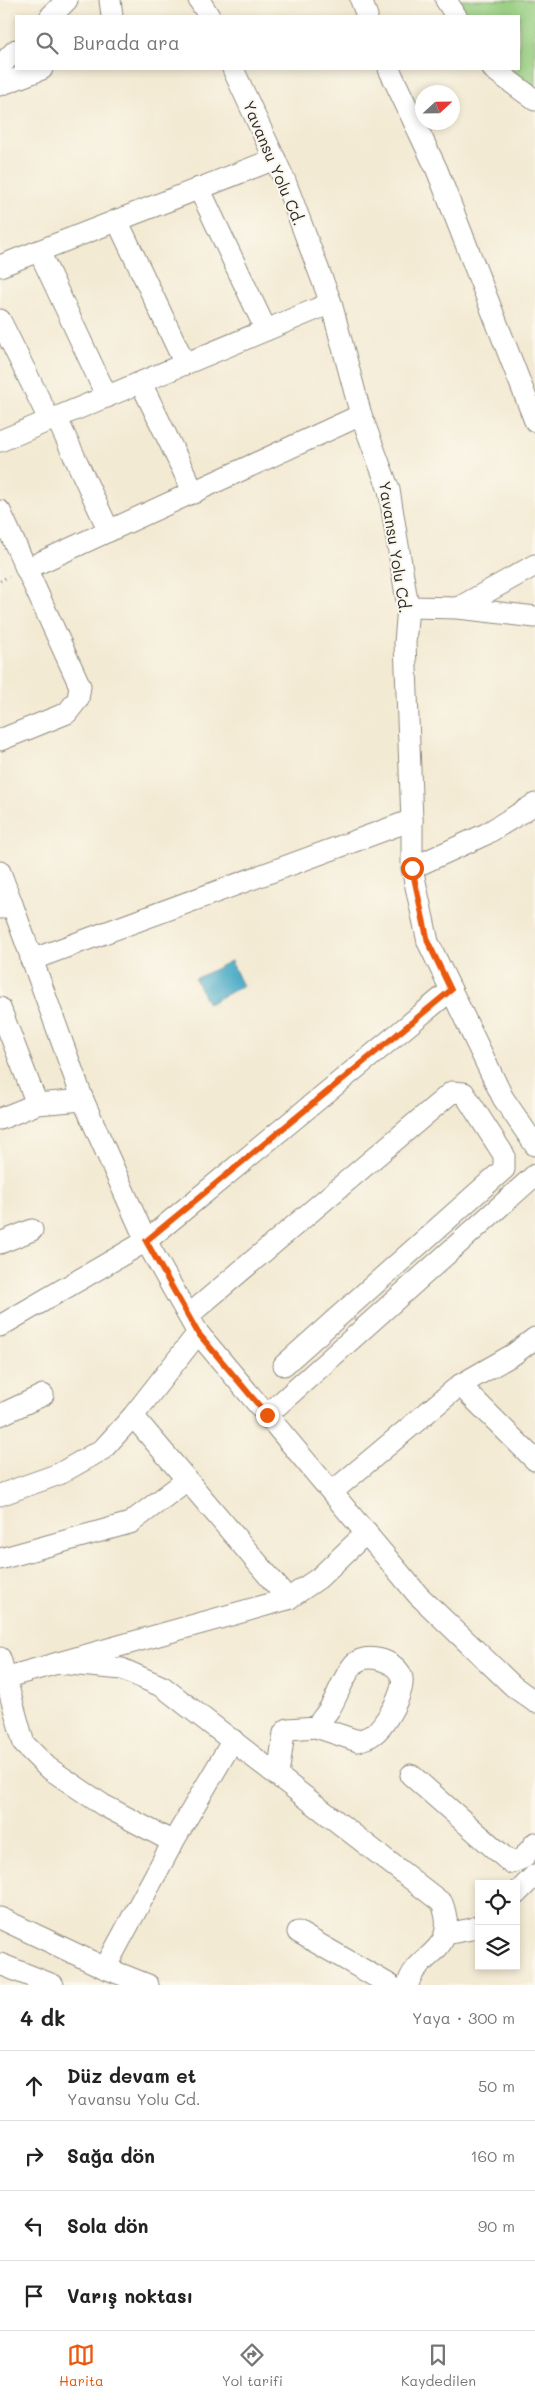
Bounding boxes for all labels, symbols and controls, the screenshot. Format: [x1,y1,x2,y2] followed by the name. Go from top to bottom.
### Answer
[15,15,520,70] search box
[33,29,61,57] icon: search
[73,30,180,55] text: Burada ara
[415,85,460,130] north arrow
[239,97,310,228] street label: Yavansu Yolu Cd.
[375,479,416,615] street label: Yavansu Yolu Cd.
[401,857,424,880] route start
[256,1404,279,1427] route end
[475,1880,520,1970] map controls
[475,1880,520,1925] button: locate
[475,1925,520,1970] button: layers
[20,2004,66,2031] text: 4 dk
[412,2007,515,2028] text: Yaya · 300 m
[67,2063,196,2088] text: Düz devam et
[20,2072,48,2100] icon: ahead
[478,2075,515,2096] text: 50 m
[67,2088,201,2109] text: Yavansu Yolu Cd.
[20,2142,48,2170] icon: right
[67,2143,155,2168] text: Sağa dön
[470,2145,515,2166] text: 160 m
[20,2212,48,2240] icon: left
[67,2213,149,2238] text: Sola dön
[478,2215,515,2236] text: 90 m
[20,2282,48,2310] icon: arrive
[67,2283,193,2308] text: Varış noktası
[59,2341,104,2390] tab: Harita
[222,2341,283,2390] tab: Yol tarifi
[401,2341,476,2390] tab: Kaydedilen

